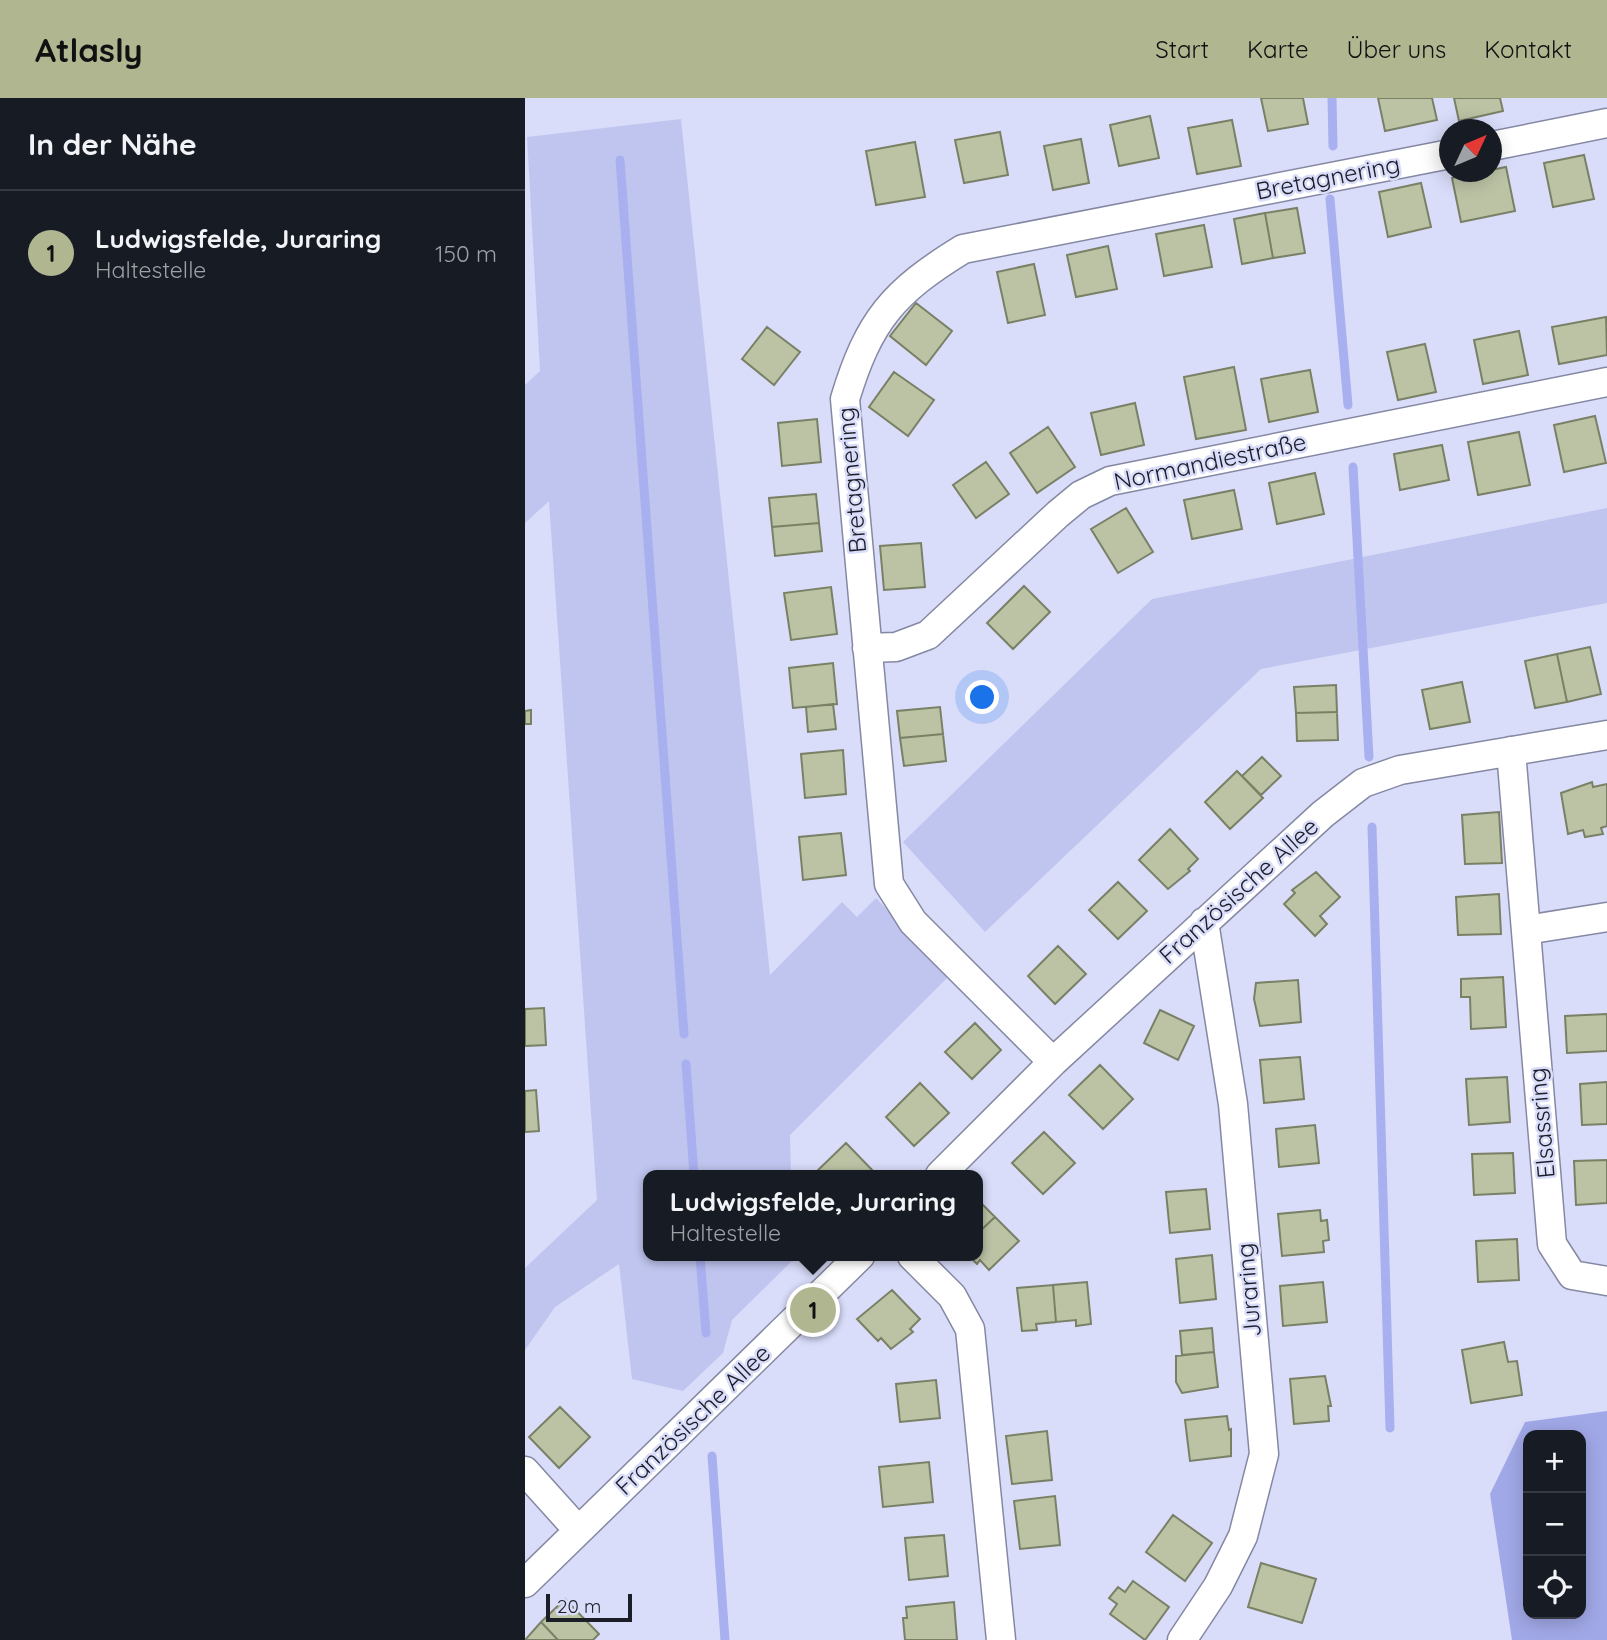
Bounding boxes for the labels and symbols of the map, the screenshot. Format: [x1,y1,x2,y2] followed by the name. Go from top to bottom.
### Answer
[1439,119,1502,182] north arrow
[1253,148,1402,206] street label: Bretagnering
[830,406,872,554] street label: Bretagnering
[1111,426,1309,496] street label: Normandiestraße
[965,680,999,714] your location
[1152,811,1324,970] street label: Französische Allee
[1521,1067,1561,1180] street label: Elsassring
[1229,1242,1267,1338] street label: Juraring
[790,1284,836,1336] pin: 1
[609,1338,776,1501] street label: Französische Allee
[546,1591,632,1623] scale bar

